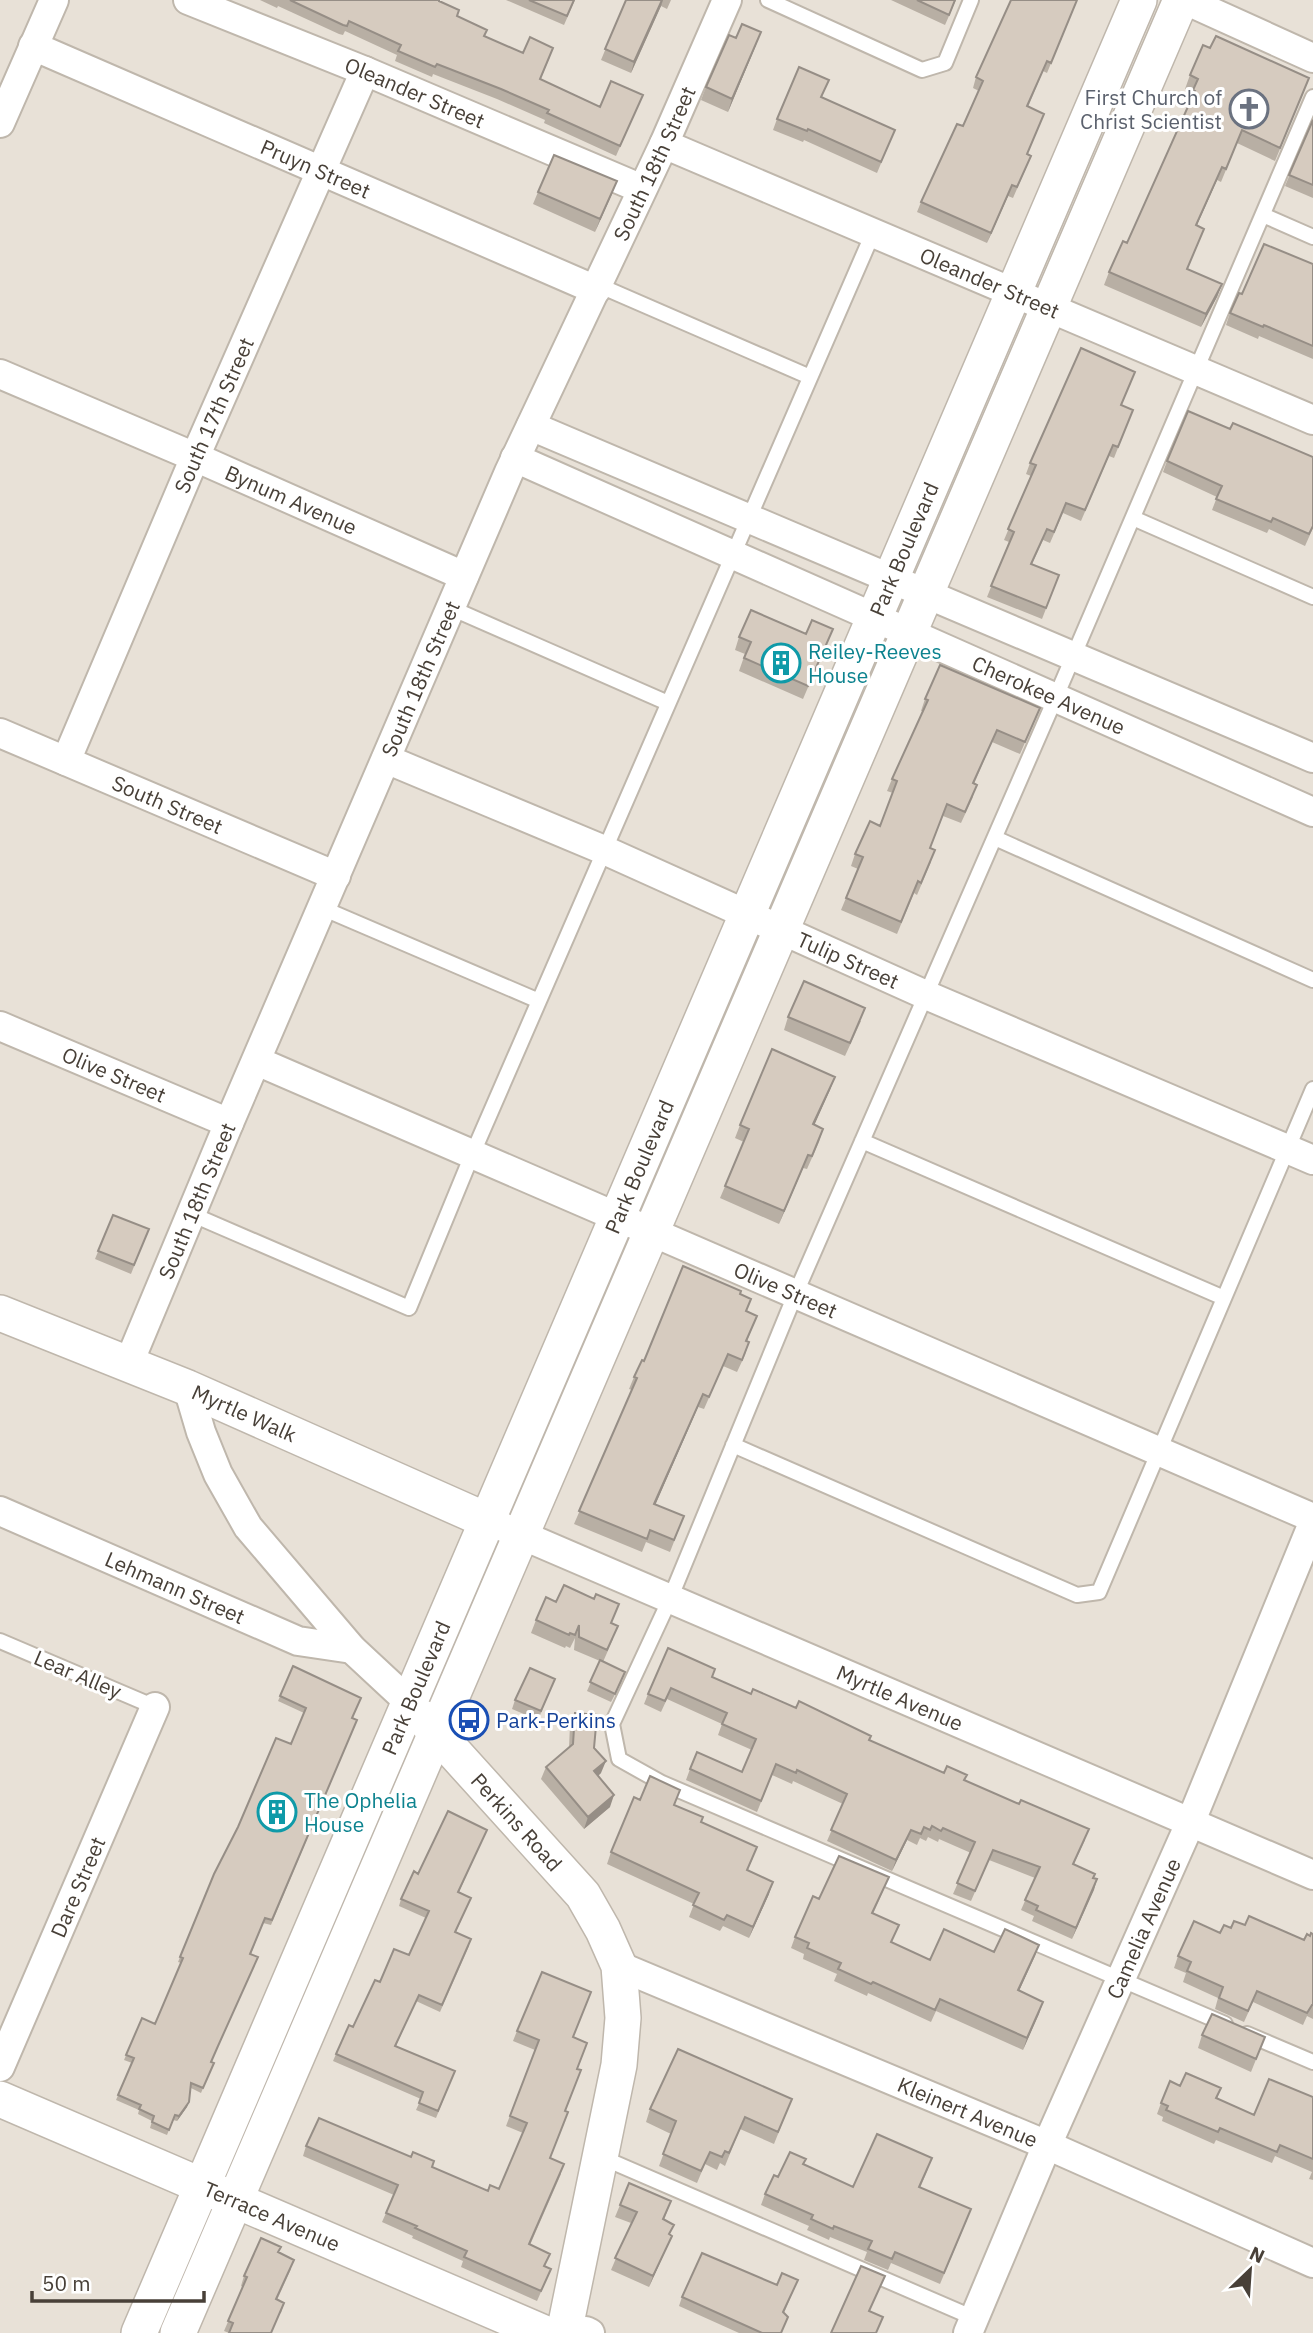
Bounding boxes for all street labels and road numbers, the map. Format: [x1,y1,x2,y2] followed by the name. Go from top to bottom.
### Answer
[341,50,489,134] street label: Oleander Street
[606,82,702,245] street label: South 18th Street
[256,132,375,205] street label: Pruyn Street
[916,240,1064,325] street label: Oleander Street
[167,333,260,497] street label: South 17th Street
[221,458,361,541] street label: Bynum Avenue
[863,478,945,620] street label: Park Boulevard
[374,596,466,761] street label: South 18th Street
[968,649,1130,741] street label: Cherokee Avenue
[108,768,227,840] street label: South Street
[793,925,903,995] street label: Tulip Street
[58,1040,170,1109] street label: Olive Street
[598,1095,680,1238] street label: Park Boulevard
[151,1118,242,1283] street label: South 18th Street
[730,1255,842,1324] street label: Olive Street
[188,1378,301,1448] street label: Myrtle Walk
[101,1545,249,1630] street label: Lehmann Street
[374,1616,457,1759] street label: Park Boulevard
[30,1643,126,1705] street label: Lear Alley
[832,1658,968,1737] street label: Myrtle Avenue
[465,1767,569,1877] street label: Perkins Road
[43,1832,112,1942] street label: Dare Street
[1100,1853,1187,2003] street label: Camelia Avenue
[893,2070,1042,2154] street label: Kleinert Avenue
[199,2174,344,2258] street label: Terrace Avenue

